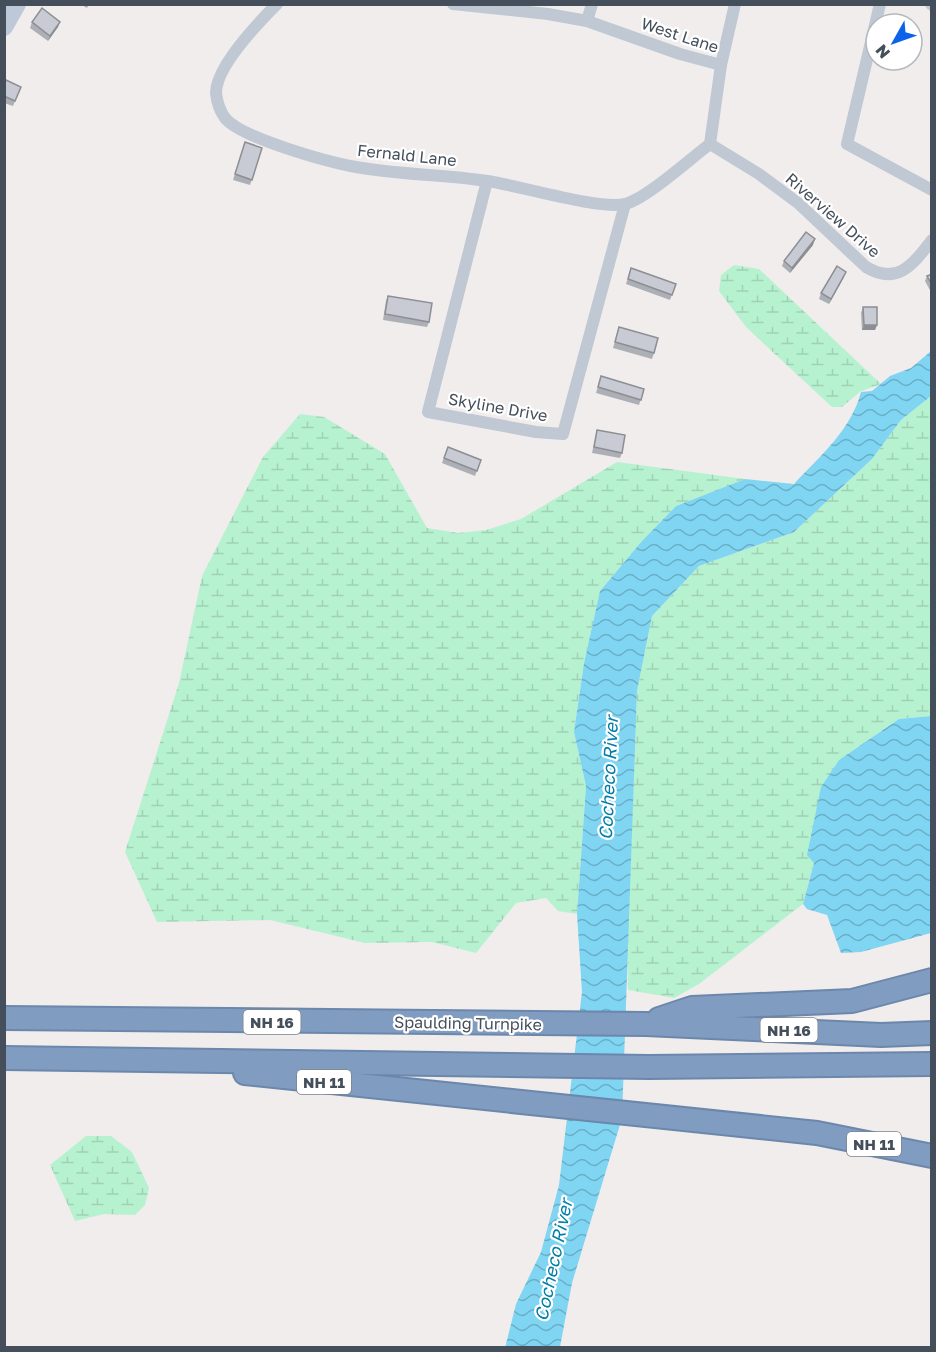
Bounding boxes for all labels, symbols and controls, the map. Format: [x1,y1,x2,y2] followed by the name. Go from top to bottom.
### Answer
[864,12,924,72] north arrow
[639,13,721,57] street label: West Lane
[871,41,894,63] text: N
[356,140,458,170] street label: Fernald Lane
[782,168,884,262] street label: Riverview Drive
[447,388,549,426] street label: Skyline Drive
[594,713,622,840] water label: Cocheco River
[244,1010,300,1034] road number: NH 16
[394,1012,542,1034] street label: Spaulding Turnpike
[760,1018,818,1042] road number: NH 16
[297,1070,351,1094] road number: NH 11
[847,1132,901,1156] road number: NH 11
[529,1194,577,1323] water label: Cocheco River

